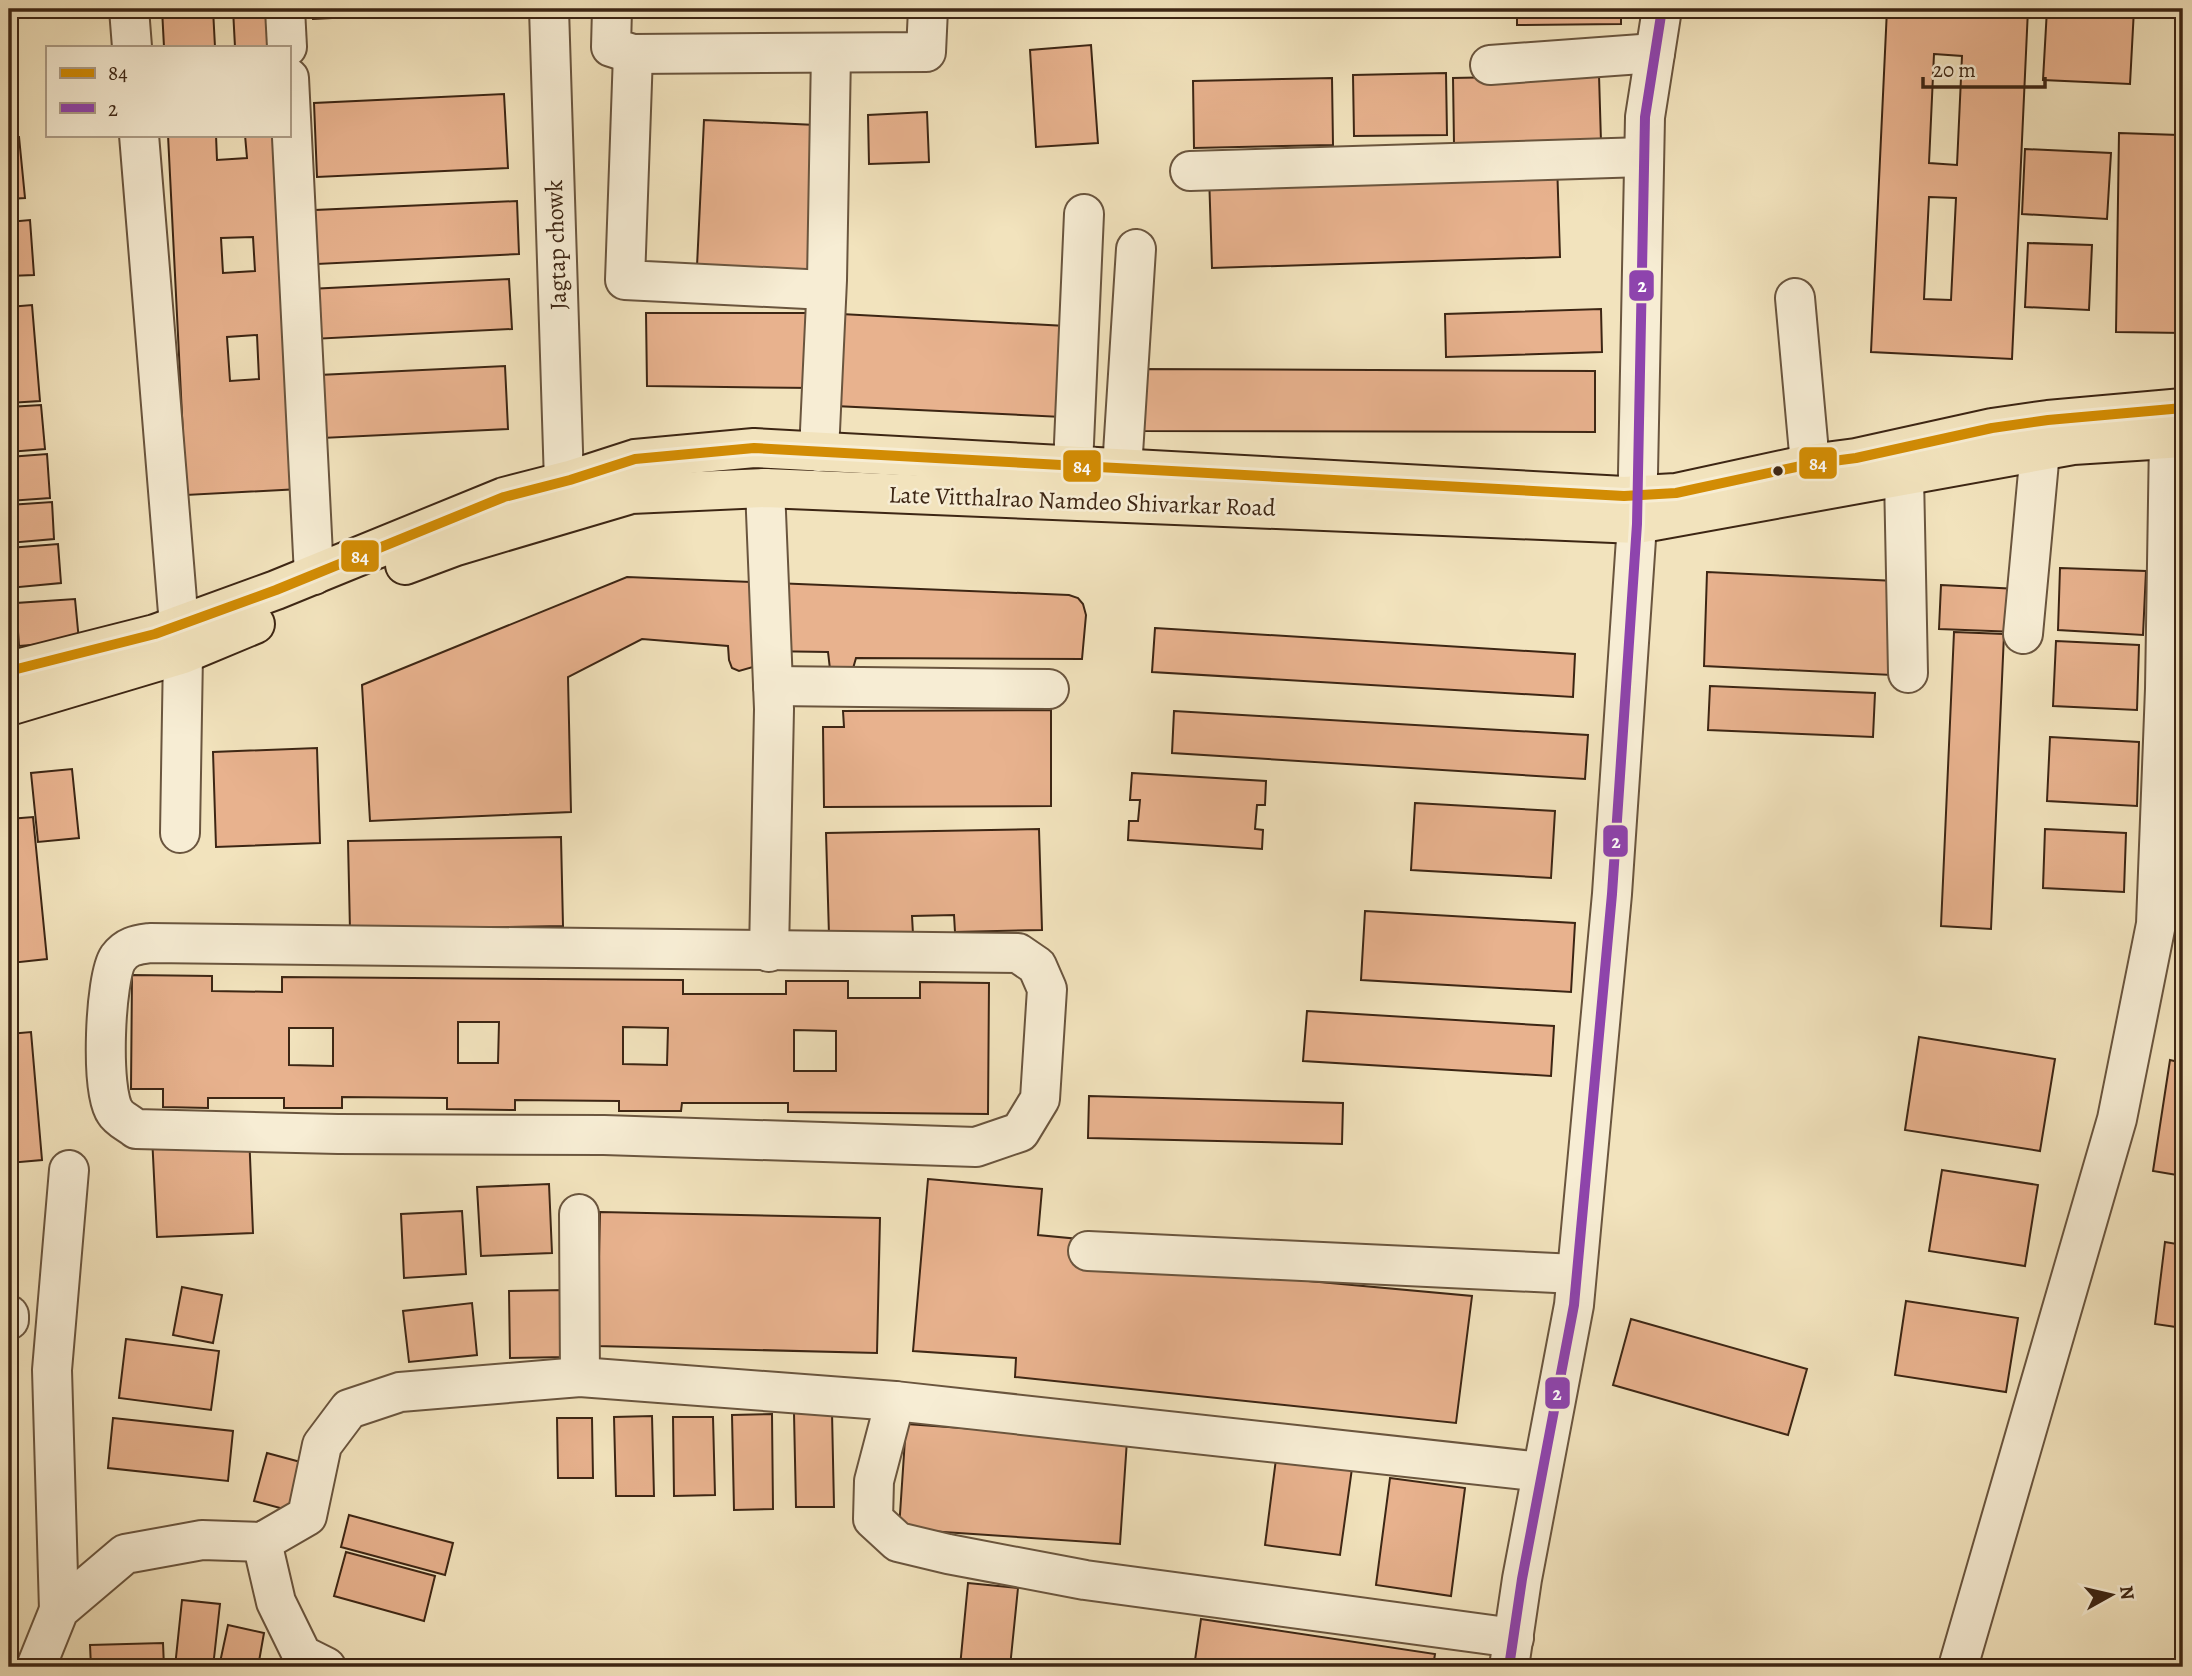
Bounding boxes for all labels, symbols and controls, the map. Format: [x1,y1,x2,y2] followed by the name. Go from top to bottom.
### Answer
[46,46,290,136] legend
[1923,46,2045,90] scale bar
[1933,56,1976,84] text: 20 m
[108,59,128,87] text: 84
[108,95,118,123] text: 2
[538,179,574,311] street label: Jagtap chowk
[1628,269,1655,302] line badge: 2
[1637,273,1647,299] text: 2
[1798,446,1838,480] line badge: 84
[1062,449,1102,483] line badge: 84
[1809,451,1827,477] text: 84
[1073,454,1091,480] text: 84
[1771,464,1785,478] unlabelled marker
[888,478,1276,524] street label: Late Vitthalrao Namdeo Shivarkar Road
[340,539,380,573] line badge: 84
[351,544,369,570] text: 84
[1602,824,1629,858] line badge: 2
[1611,829,1621,855] text: 2
[1544,1376,1571,1410] line badge: 2
[1552,1381,1562,1407] text: 2
[2076,1560,2146,1630] north arrow
[2113,1584,2141,1602] text: N

